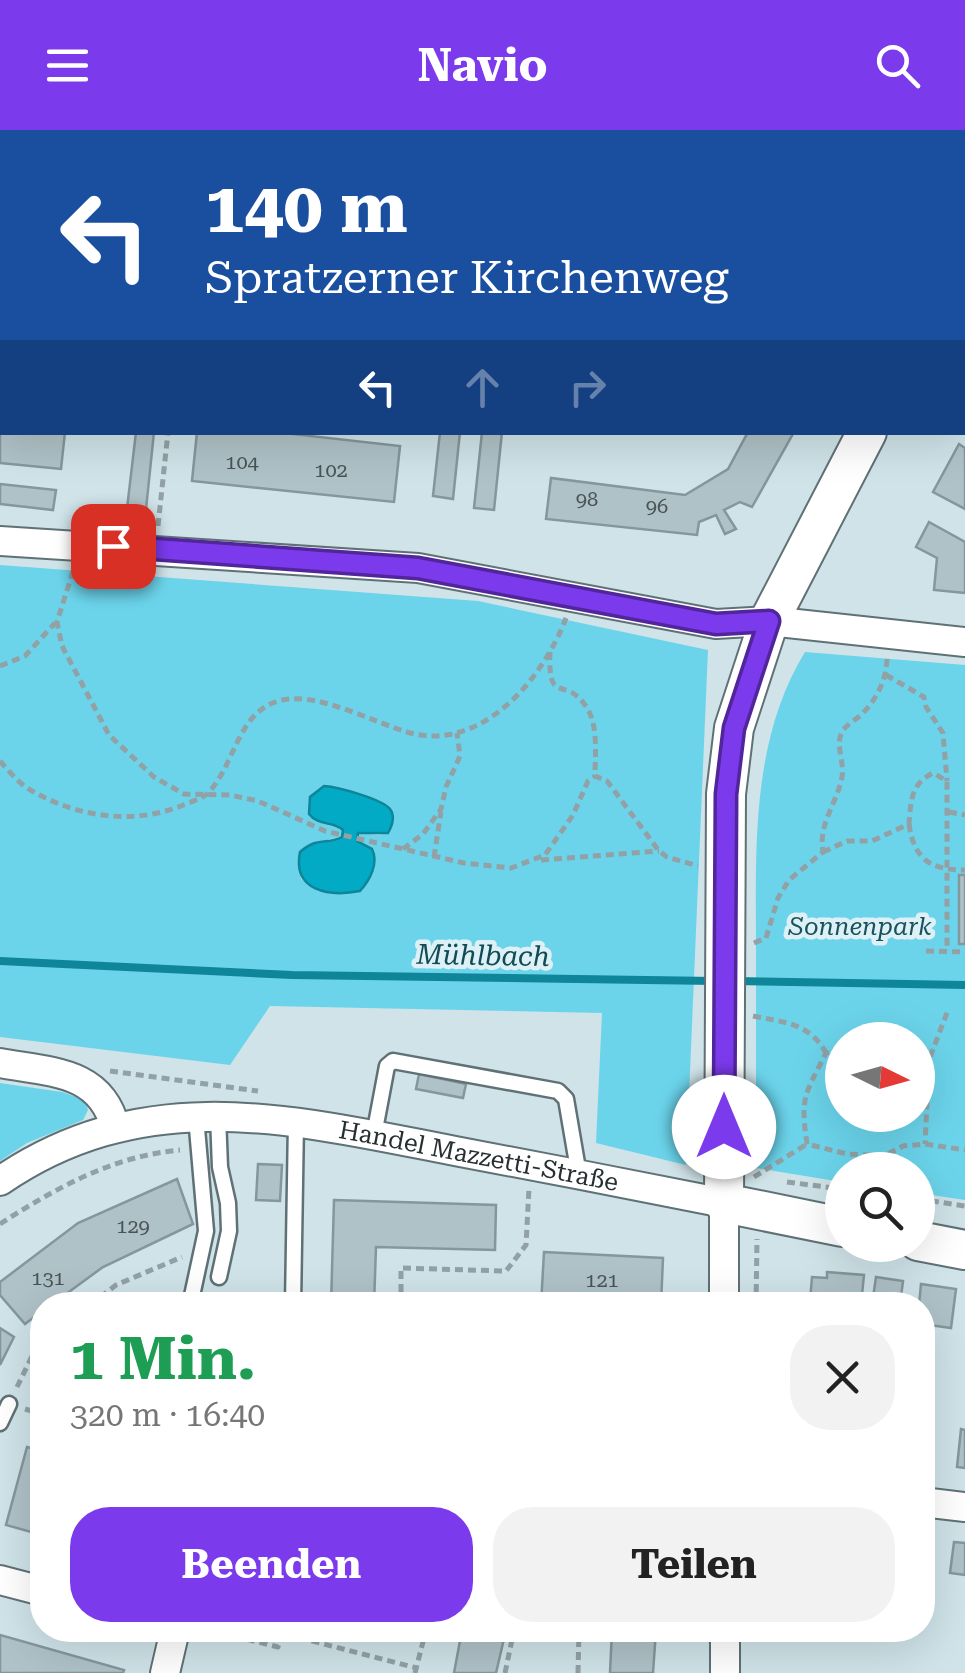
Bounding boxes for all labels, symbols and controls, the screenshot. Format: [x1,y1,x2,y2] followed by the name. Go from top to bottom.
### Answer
[40,38,95,93] icon: menu
[870,38,925,93] icon: search
[417,39,548,92] text: Navio
[205,167,408,249] text: 140 m
[40,170,170,300] icon: left
[205,251,729,304] text: Spratzerner Kirchenweg
[350,360,405,415] icon: left
[455,360,510,415] icon: ahead
[560,360,615,415] icon: right
[225,450,260,474] house number: 104
[314,458,348,482] house number: 102
[576,487,598,511] house number: 98
[646,494,668,518] house number: 96
[71,504,156,589] pin
[86,519,141,574] icon: arrive
[788,912,932,941] park label: Sonnenpark
[415,938,550,973] water label: Mühlbach
[825,1022,935,1132] north arrow
[825,1022,935,1262] map controls
[672,1075,776,1179] position arrow
[337,1115,621,1197] street label: Handel Mazzetti-Straße
[825,1152,935,1262] button: search
[116,1214,150,1238] house number: 129
[31,1266,65,1290] house number: 131
[585,1268,619,1292] house number: 121
[70,1323,256,1394] text: 1 Min.
[790,1325,895,1430] button: close
[70,1396,265,1434] text: 320 m · 16:40
[70,1507,473,1622] button: Beenden
[493,1507,895,1622] button: Teilen

